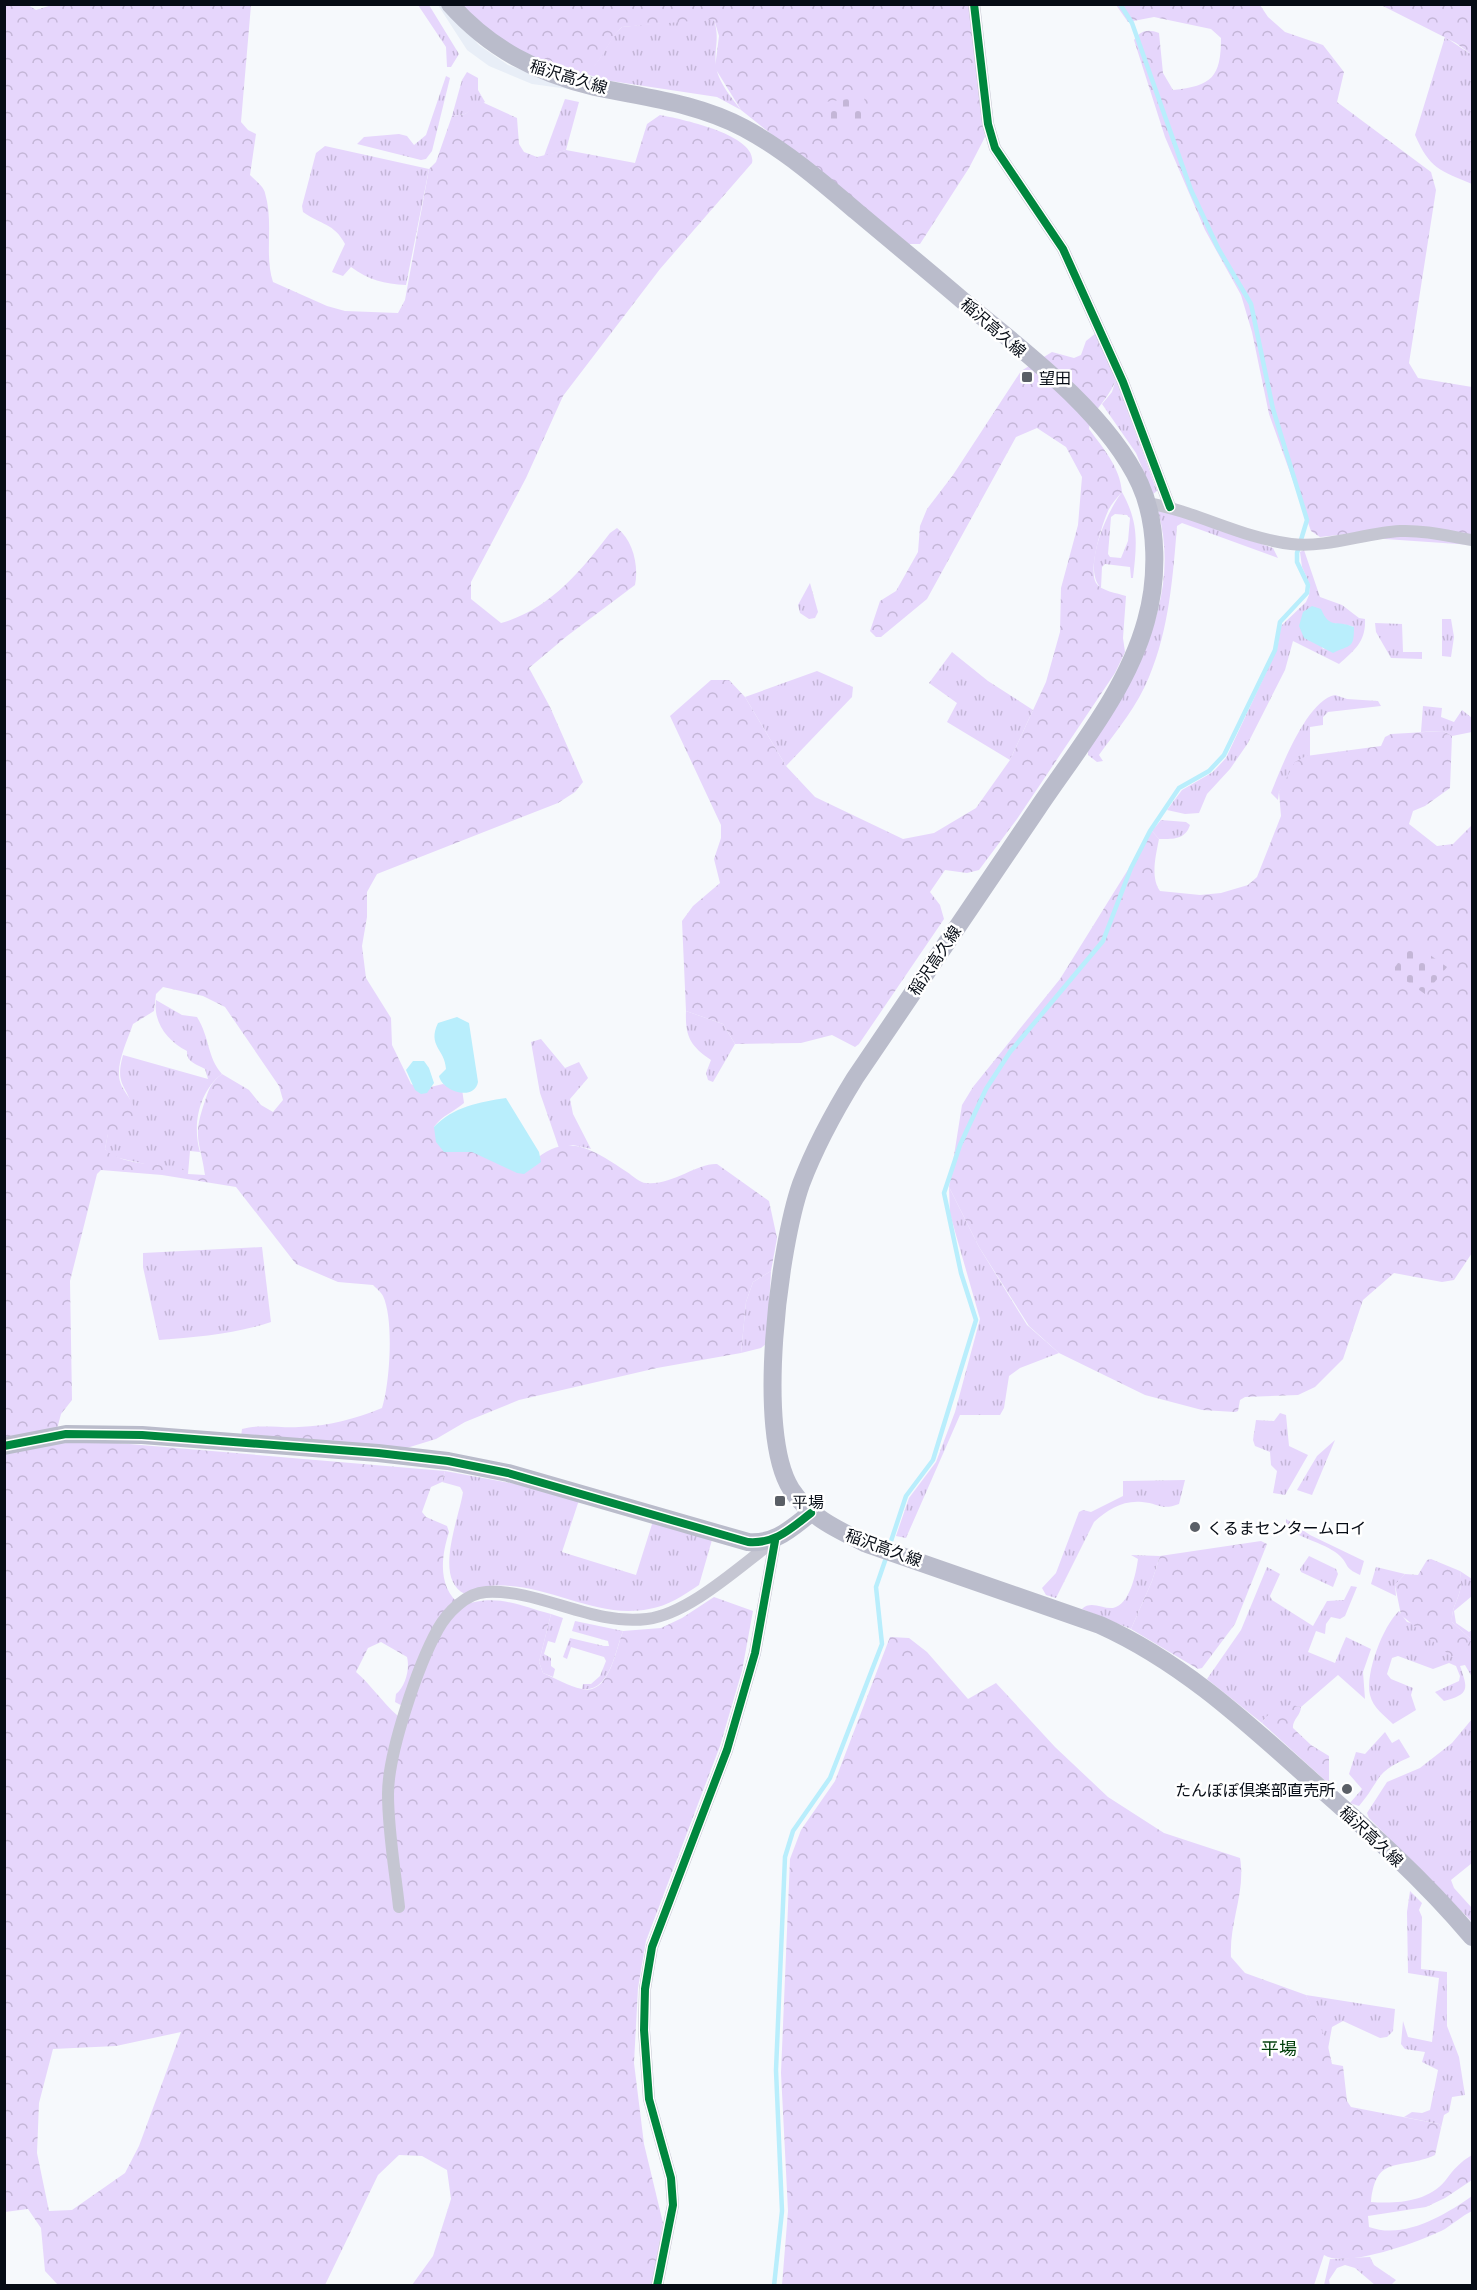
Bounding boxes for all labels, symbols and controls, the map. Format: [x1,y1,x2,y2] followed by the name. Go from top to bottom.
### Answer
[528,55,610,97] street label: 稲沢高久線
[958,294,1030,360] street label: 稲沢高久線
[1039,368,1071,387] place label: 望田
[1020,370,1034,384] marker: 望田
[904,922,964,998] street label: 稲沢高久線
[792,1492,824,1511] place label: 平場
[773,1494,787,1508] marker: 平場
[1207,1518,1366,1537] place label: くるまセンタームロイ
[1188,1520,1202,1534] marker: くるまセンタームロイ
[843,1524,925,1570] street label: 稲沢高久線
[1175,1780,1335,1799] place label: たんぽぽ倶楽部直売所
[1340,1782,1354,1796] marker: たんぽぽ倶楽部直売所
[1336,1802,1408,1870] street label: 稲沢高久線
[1261,2037,1297,2059] district label: 平場

